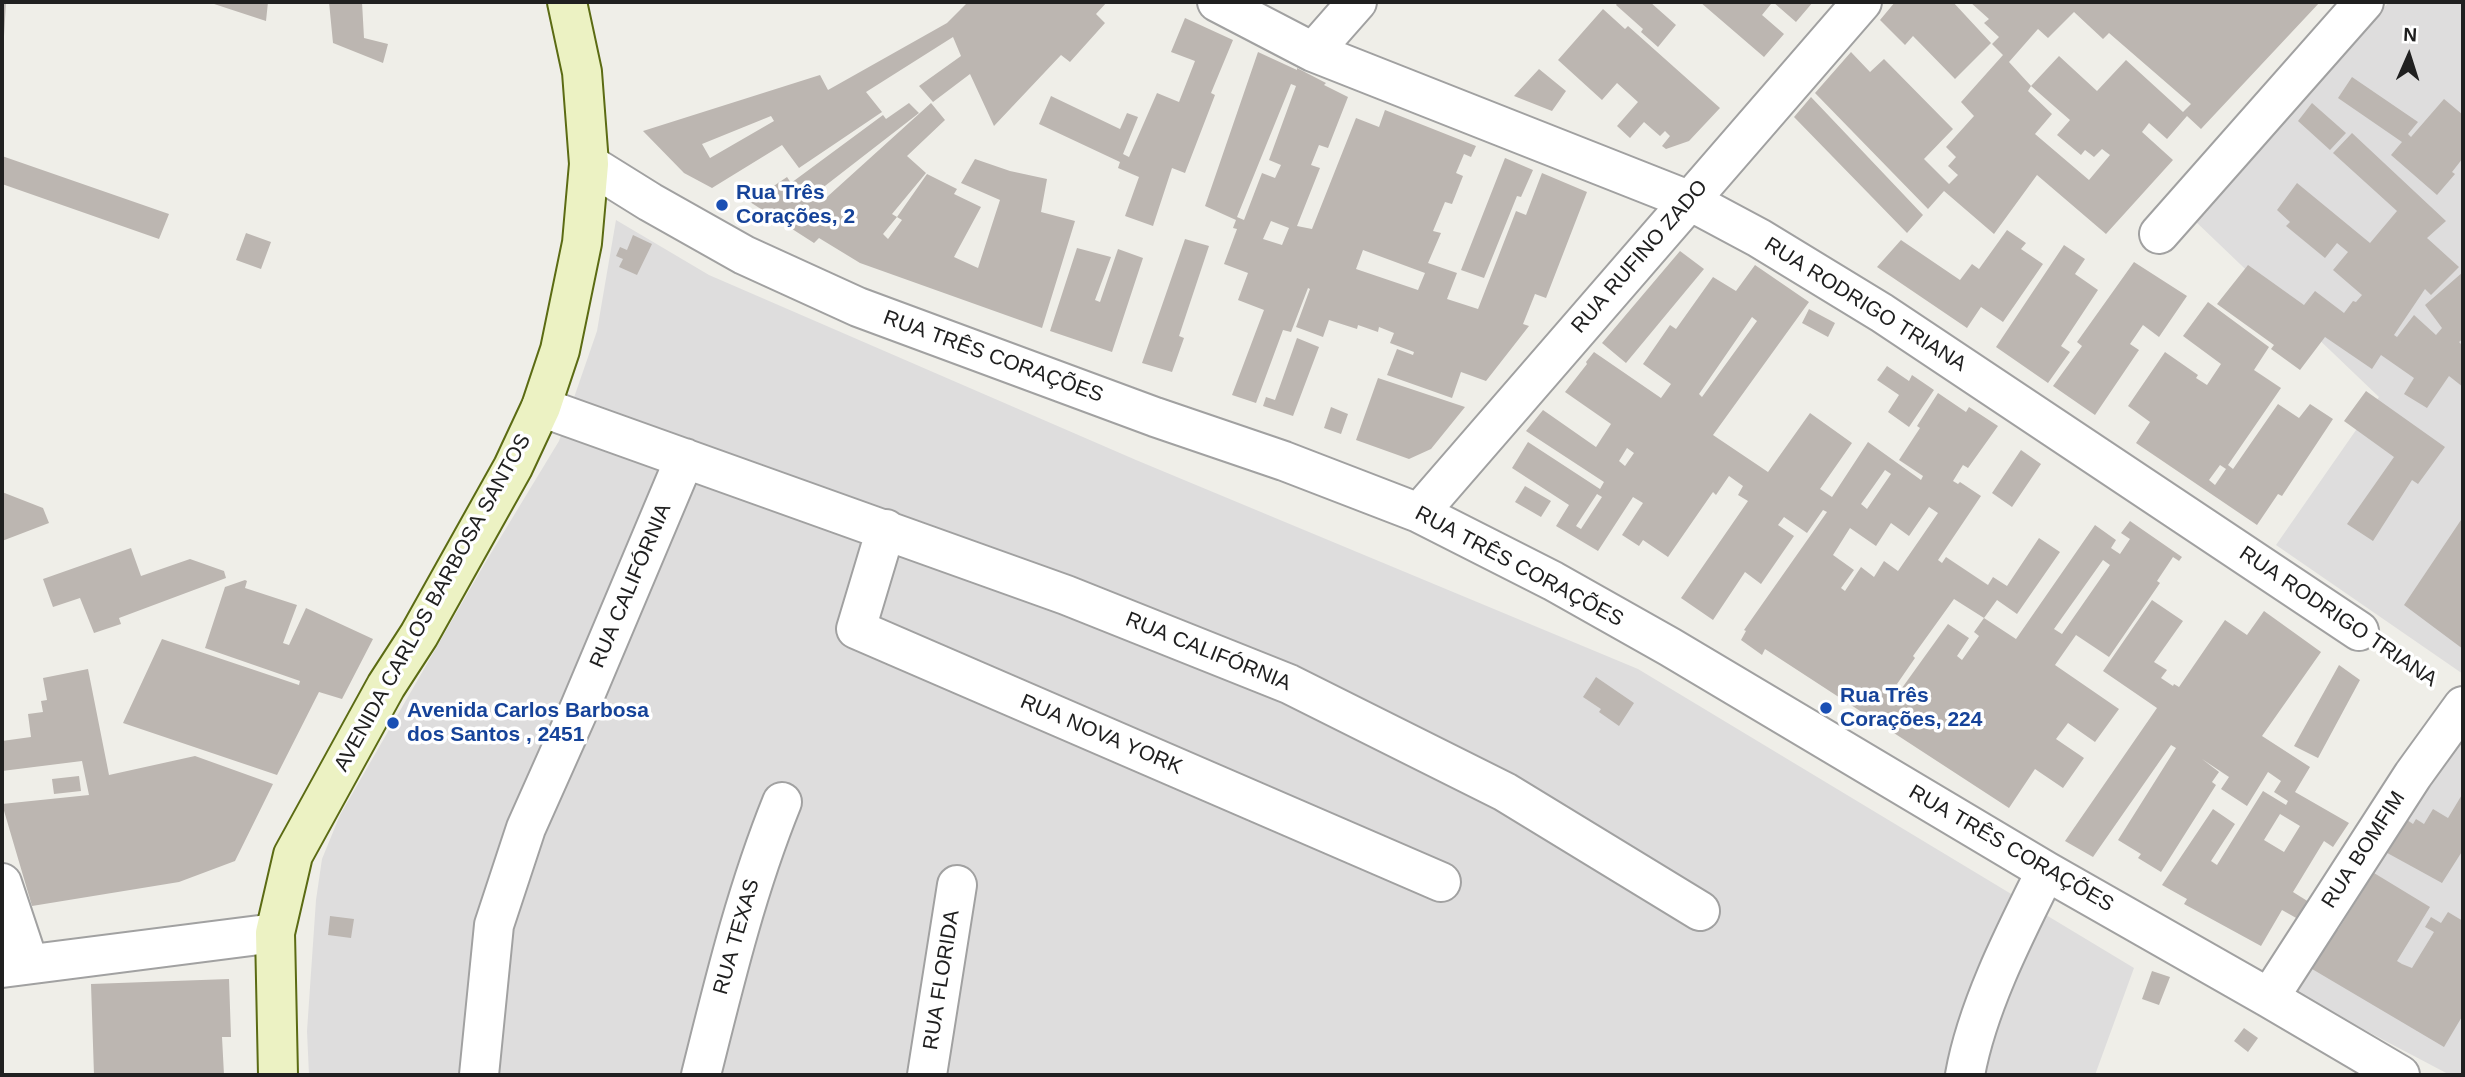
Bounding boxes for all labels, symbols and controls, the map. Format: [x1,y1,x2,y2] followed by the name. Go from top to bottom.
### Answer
[2374,21,2444,91] north arrow
[2403,24,2418,45] text: N
[1567,175,1713,339] street label: RUA RUFINO ZADO
[736,180,855,230] place label: Rua Três Corações, 2
[714,197,730,213] marker: Rua Três Corações, 2
[1759,232,1971,378] street label: RUA RODRIGO TRIANA
[880,305,1106,409] street label: RUA TRÊS CORAÇÕES
[329,430,537,776] street label: AVENIDA CARLOS BARBOSA SANTOS
[585,500,677,672] street label: RUA CALIFÓRNIA
[1411,501,1627,633] street label: RUA TRÊS CORAÇÕES
[2234,541,2442,693] street label: RUA RODRIGO TRIANA
[1122,607,1294,697] street label: RUA CALIFÓRNIA
[1840,683,1982,733] place label: Rua Três Corações, 224
[1016,690,1186,780] street label: RUA NOVA YORK
[407,698,649,748] place label: Avenida Carlos Barbosa dos Santos , 2451
[1818,700,1834,716] marker: Rua Três Corações, 224
[385,715,401,731] marker: Avenida Carlos Barbosa dos Santos , 2451
[1904,780,2118,918] street label: RUA TRÊS CORAÇÕES
[2317,787,2411,913] street label: RUA BOMFIM
[708,876,766,998] street label: RUA TEXAS
[919,908,965,1052] street label: RUA FLORIDA

